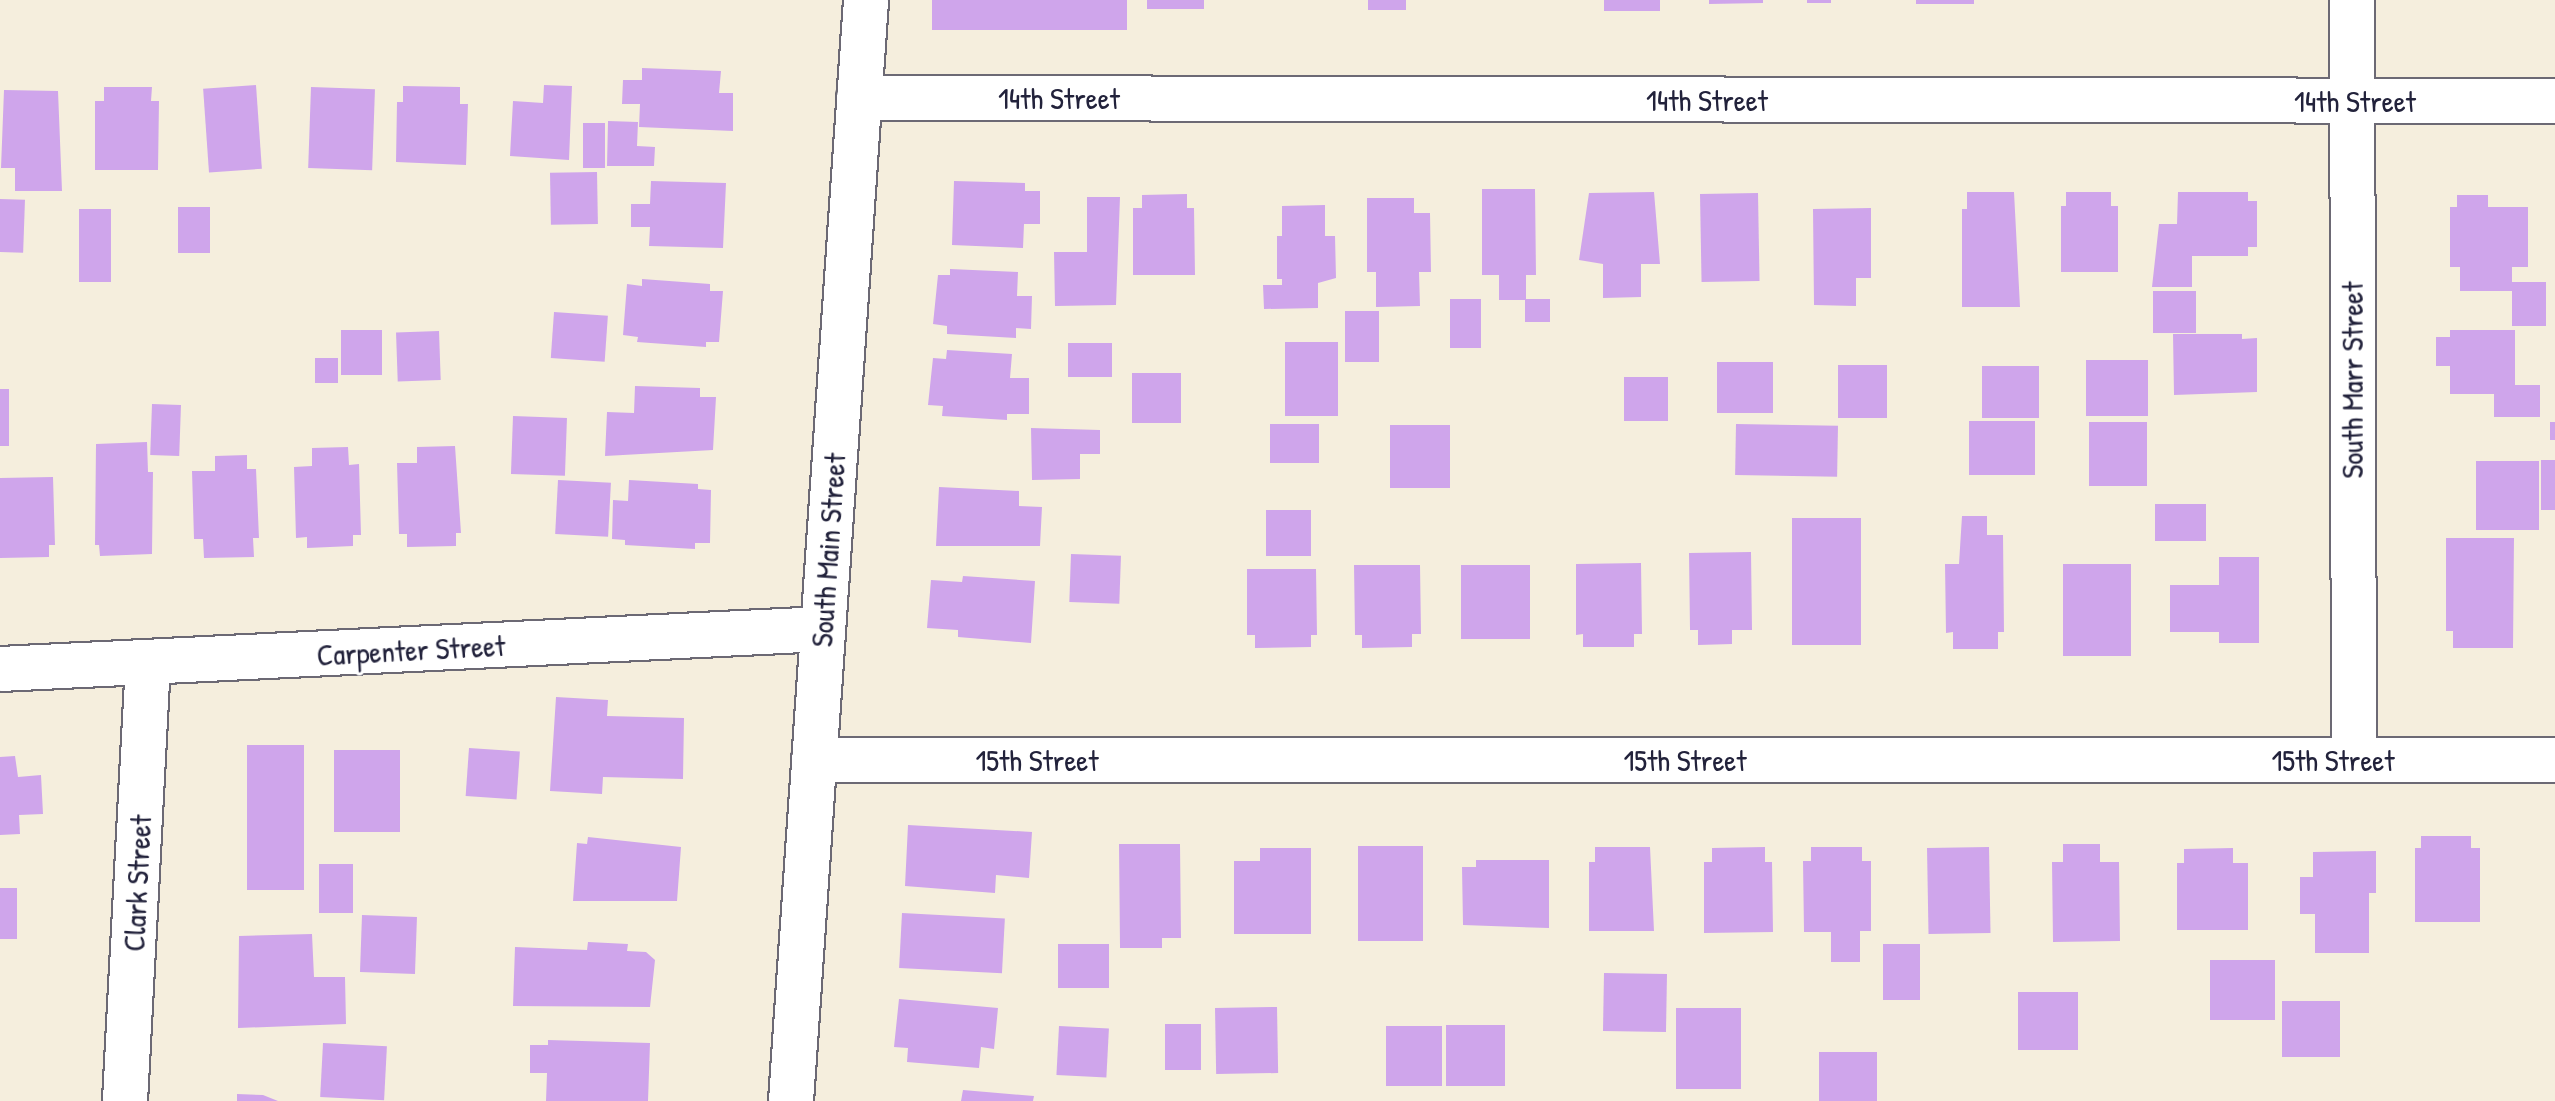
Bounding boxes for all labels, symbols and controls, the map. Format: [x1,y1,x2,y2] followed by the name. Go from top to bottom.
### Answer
[998,80,1120,116] street label: 14th Street
[1646,82,1768,118] street label: 14th Street
[2294,83,2416,119] street label: 14th Street
[2334,281,2370,479] street label: South Marr Street
[803,452,853,648] street label: South Main Street
[316,627,506,673] street label: Carpenter Street
[975,742,1099,778] street label: 15th Street
[1623,742,1747,778] street label: 15th Street
[2271,742,2395,778] street label: 15th Street
[115,814,159,952] street label: Clark Street

